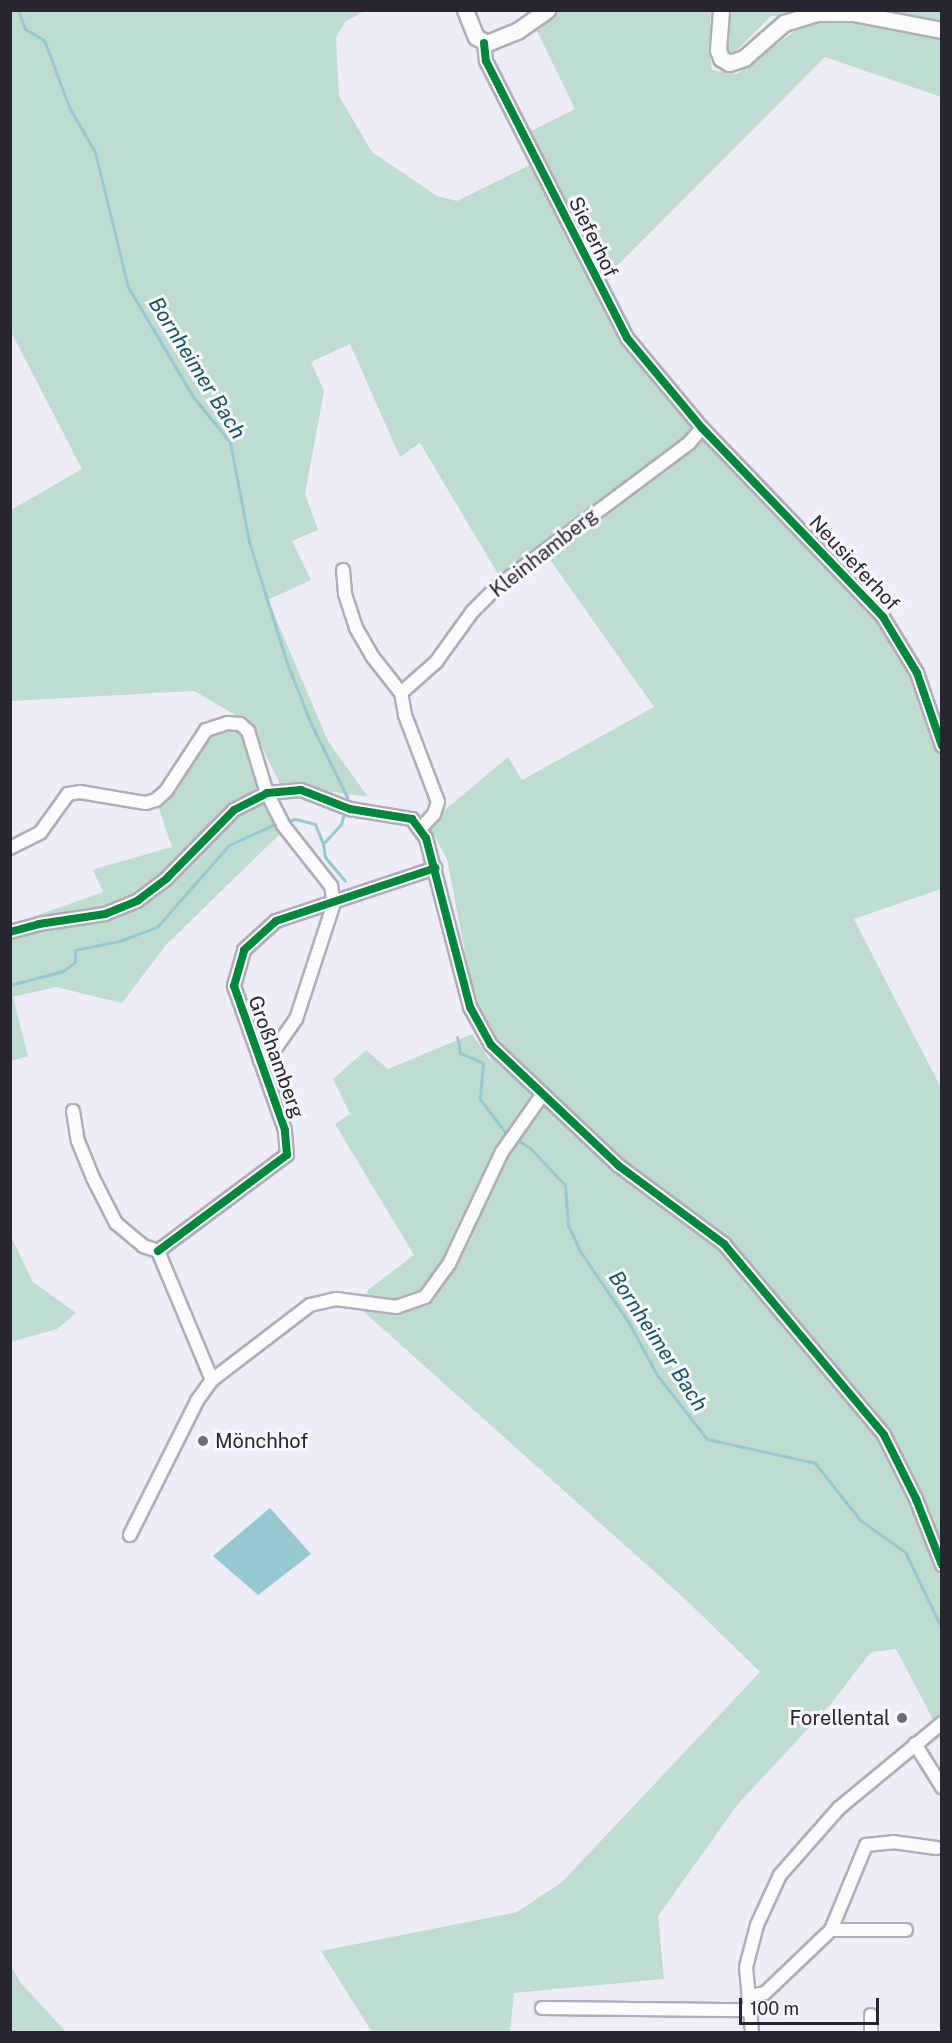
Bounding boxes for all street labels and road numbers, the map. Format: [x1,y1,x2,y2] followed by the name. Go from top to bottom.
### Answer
[563,193,623,281] street label: Sieferhof
[485,503,603,603] street label: Kleinhamberg
[804,511,904,615] street label: Neusieferhof
[243,993,309,1121] street label: Großhamberg

